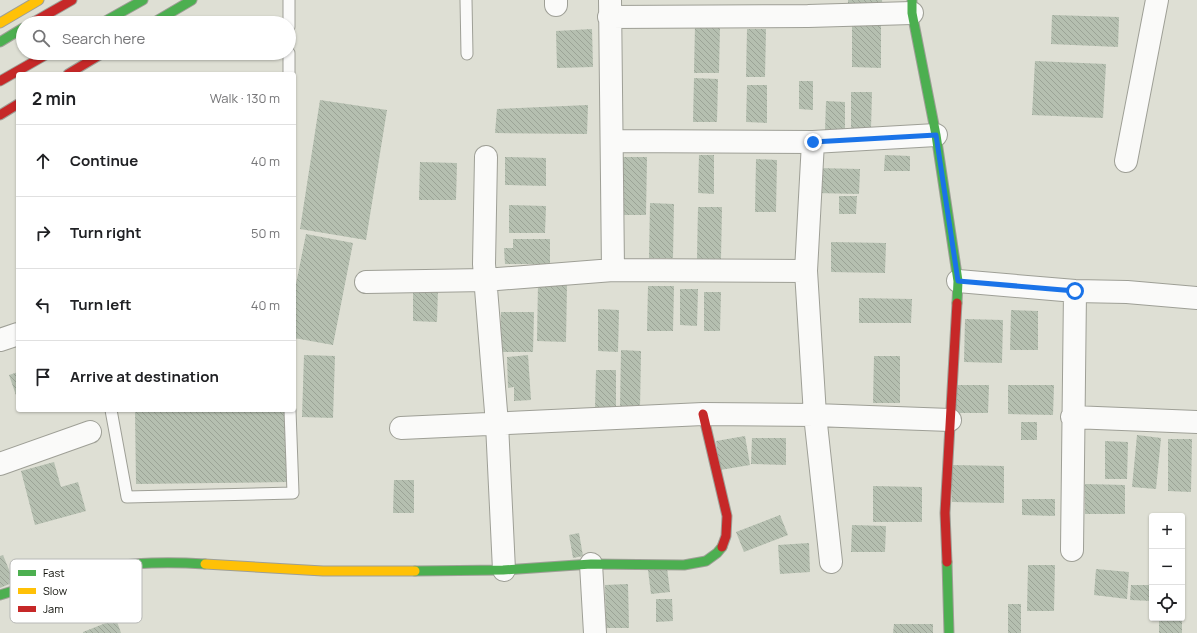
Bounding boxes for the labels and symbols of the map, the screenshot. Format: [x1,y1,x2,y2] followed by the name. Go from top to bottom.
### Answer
[804,133,822,151] route end
[1066,282,1084,300] route start
[10,559,142,623] legend
[43,565,65,580] text: Fast
[43,583,68,598] text: Slow
[43,601,64,616] text: Jam

